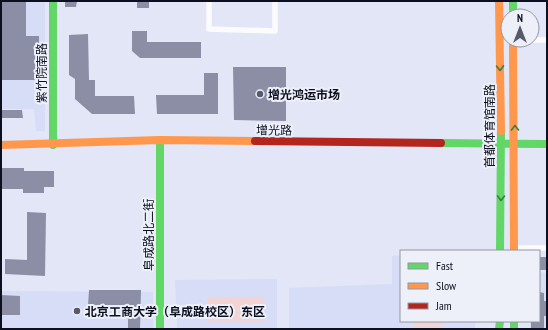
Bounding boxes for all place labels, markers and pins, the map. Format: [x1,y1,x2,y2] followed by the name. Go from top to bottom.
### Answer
[268,87,340,102] place label: 增光鸿运市场
[255,89,265,99] marker: 增光鸿运市场
[85,304,265,319] place label: 北京工商大学（阜成路校区）东区
[72,306,82,316] marker: 北京工商大学（阜成路校区）东区

